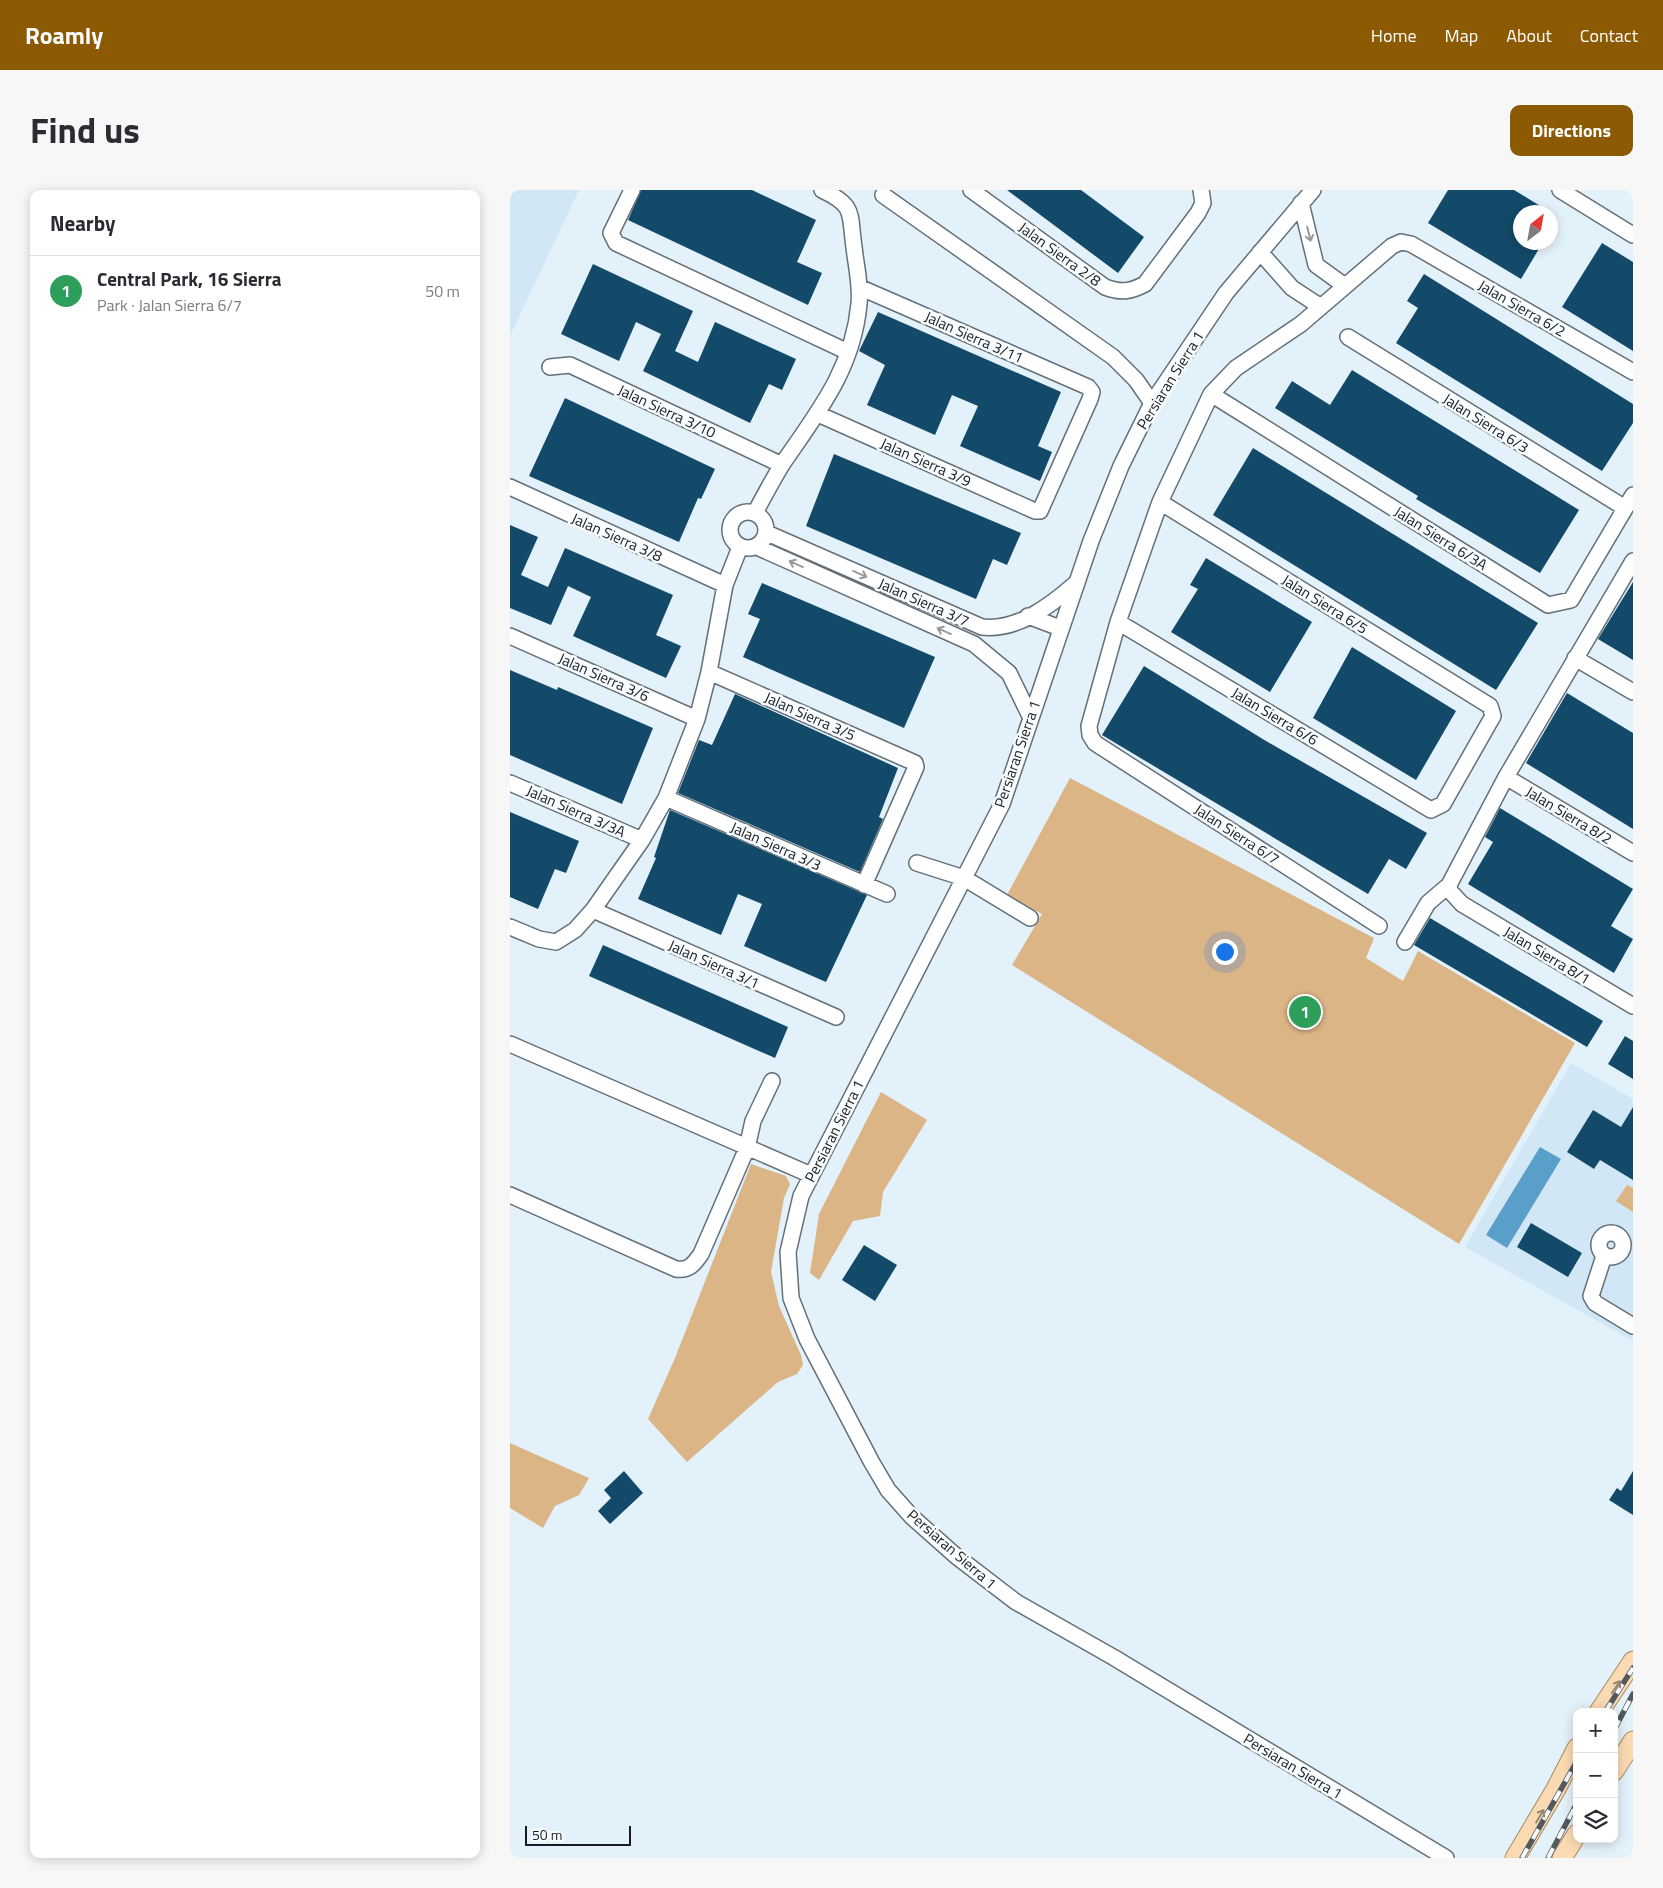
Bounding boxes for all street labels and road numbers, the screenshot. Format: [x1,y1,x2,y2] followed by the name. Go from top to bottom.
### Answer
[1014,216,1106,292] street label: Jalan Sierra 2/8
[1474,274,1570,342] street label: Jalan Sierra 6/2
[921,305,1027,369] street label: Jalan Sierra 3/11
[1131,326,1209,434] street label: Persiaran Sierra 1
[614,378,720,444] street label: Jalan Sierra 3/10
[1439,387,1533,459] street label: Jalan Sierra 6/3
[877,432,975,492] street label: Jalan Sierra 3/9
[1390,500,1492,576] street label: Jalan Sierra 6/3A
[568,507,666,567] street label: Jalan Sierra 3/8
[1278,568,1372,640] street label: Jalan Sierra 6/5
[875,572,973,632] street label: Jalan Sierra 3/7
[555,647,653,707] street label: Jalan Sierra 3/6
[1227,681,1323,751] street label: Jalan Sierra 6/6
[761,686,859,746] street label: Jalan Sierra 3/5
[988,697,1046,811] street label: Persiaran Sierra 1
[523,779,629,843] street label: Jalan Sierra 3/3A
[1521,780,1617,850] street label: Jalan Sierra 8/2
[1190,798,1284,870] street label: Jalan Sierra 6/7
[727,816,825,876] street label: Jalan Sierra 3/3
[1499,920,1595,990] street label: Jalan Sierra 8/1
[665,934,763,994] street label: Jalan Sierra 3/1
[798,1076,870,1186] street label: Persiaran Sierra 1
[902,1504,1002,1594] street label: Persiaran Sierra 1
[1239,1727,1347,1805] street label: Persiaran Sierra 1

